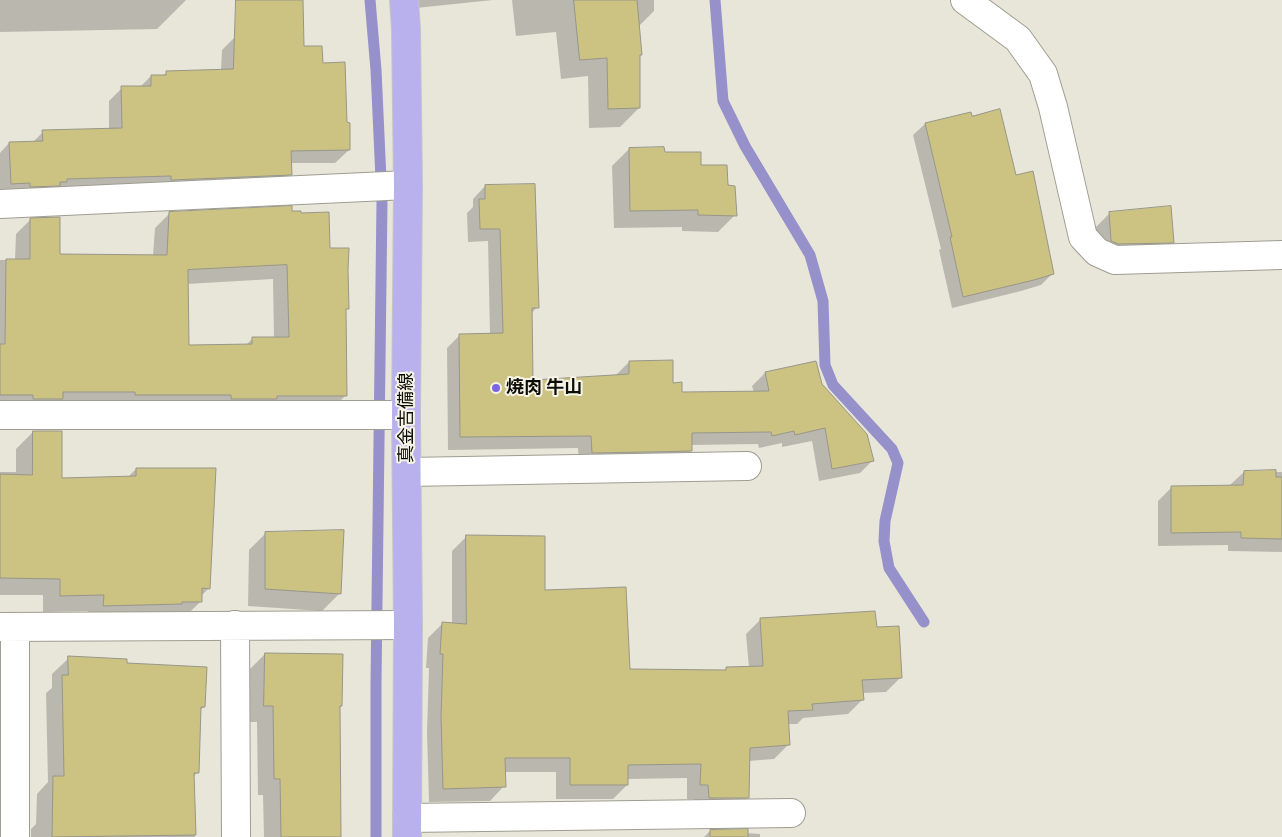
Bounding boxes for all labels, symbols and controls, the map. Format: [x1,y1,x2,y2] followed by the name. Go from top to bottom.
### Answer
[396,373,418,463] street label: 真金吉備線
[506,377,582,399] place label: 焼肉 牛山
[490,382,502,394] marker: 焼肉 牛山

